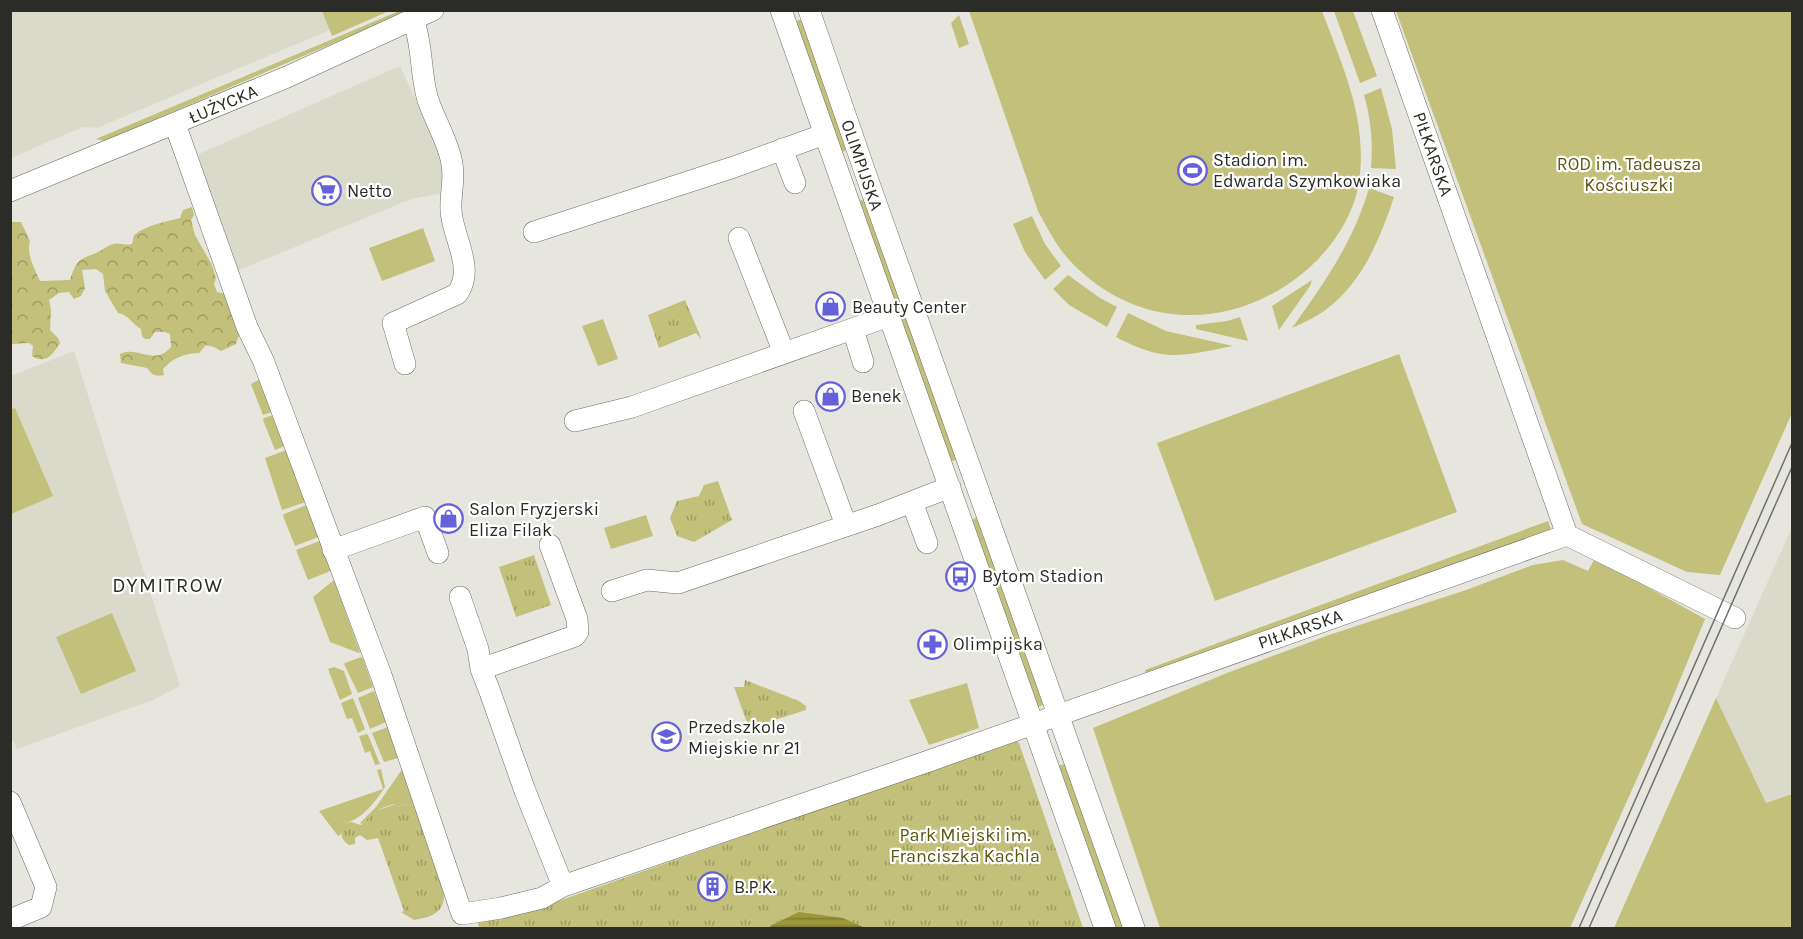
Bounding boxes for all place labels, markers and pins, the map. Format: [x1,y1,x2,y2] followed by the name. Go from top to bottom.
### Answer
[1213,149,1401,192] place label: Stadion im. Edwarda Szymkowiaka
[1176,154,1208,186] sports icon: Stadion im. Edwarda Szymkowiaka
[310,175,342,207] supermarket icon: Netto
[347,180,392,202] place label: Netto
[815,291,847,323] shop icon: Beauty Center
[852,296,967,318] place label: Beauty Center
[814,380,846,412] shop icon: Benek
[851,385,902,407] place label: Benek
[469,498,599,541] place label: Salon Fryzjerski Eliza Filak
[432,503,464,535] shop icon: Salon Fryzjerski Eliza Filak
[945,560,977,592] bus stop icon: Bytom Stadion
[982,565,1104,587] place label: Bytom Stadion
[916,628,948,660] pharmacy icon: Olimpijska
[953,633,1043,655] place label: Olimpijska
[688,716,800,759] place label: Przedszkole Miejskie nr 21
[651,721,683,753] school or university icon: Przedszkole Miejskie nr 21
[697,871,729,903] building icon: B.P.K.
[734,876,776,898] place label: B.P.K.

